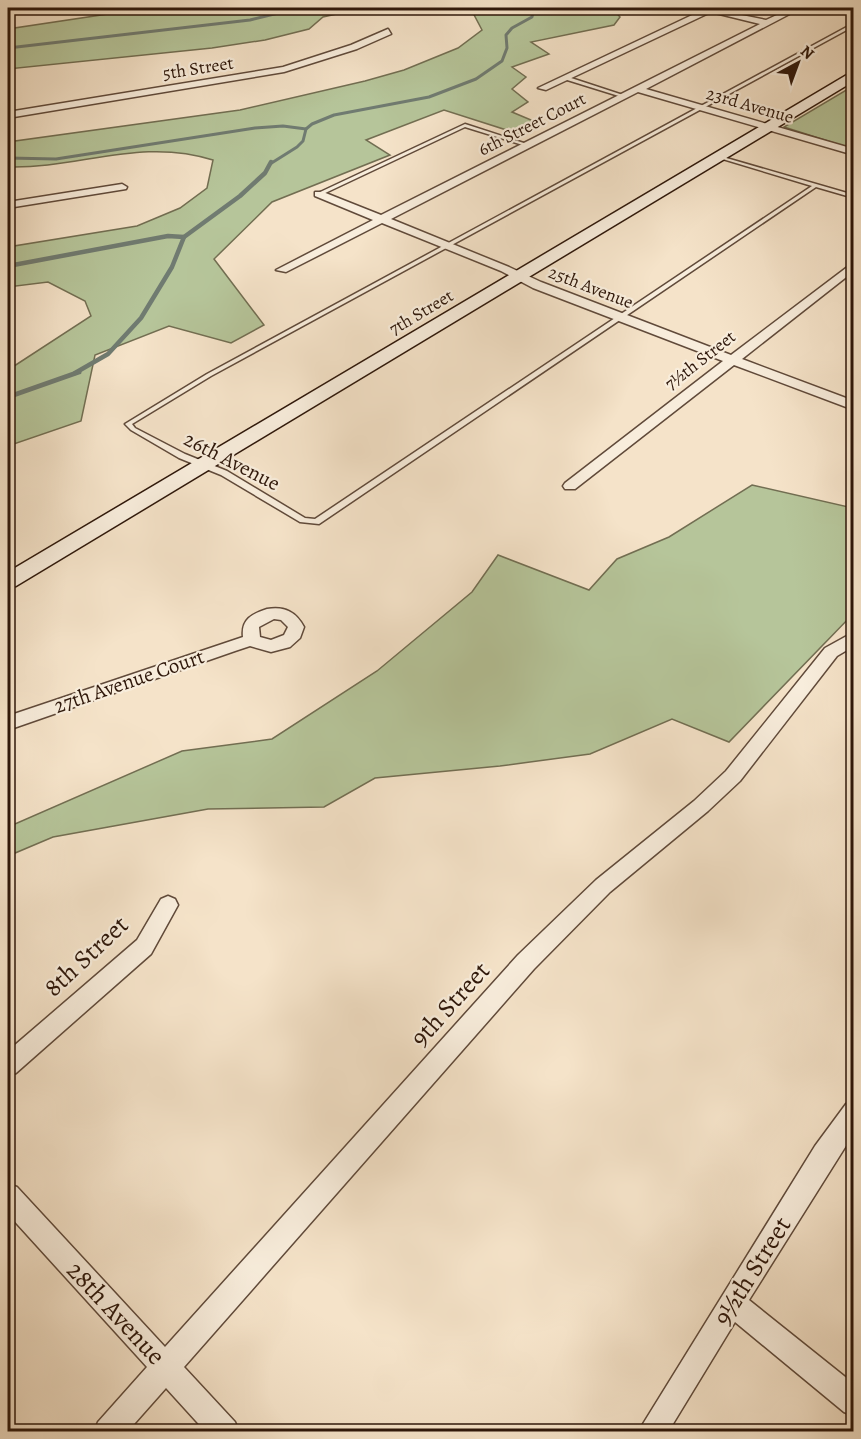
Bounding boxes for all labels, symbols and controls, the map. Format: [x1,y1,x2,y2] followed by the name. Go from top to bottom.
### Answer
[768,33,828,93] north arrow
[796,40,819,65] text: N
[161,51,235,85] street label: 5th Street
[704,81,796,129] street label: 23rd Avenue
[474,87,590,161] street label: 6th Street Court
[545,260,637,314] street label: 25th Avenue
[384,283,458,341] street label: 7th Street
[660,325,740,395] street label: 7½th Street
[179,425,285,497] street label: 26th Avenue
[50,642,208,720] street label: 27th Avenue Court
[36,907,136,1004] street label: 8th Street
[402,954,498,1054] street label: 9th Street
[705,1210,799,1332] street label: 9½th Street
[59,1254,173,1372] street label: 28th Avenue

